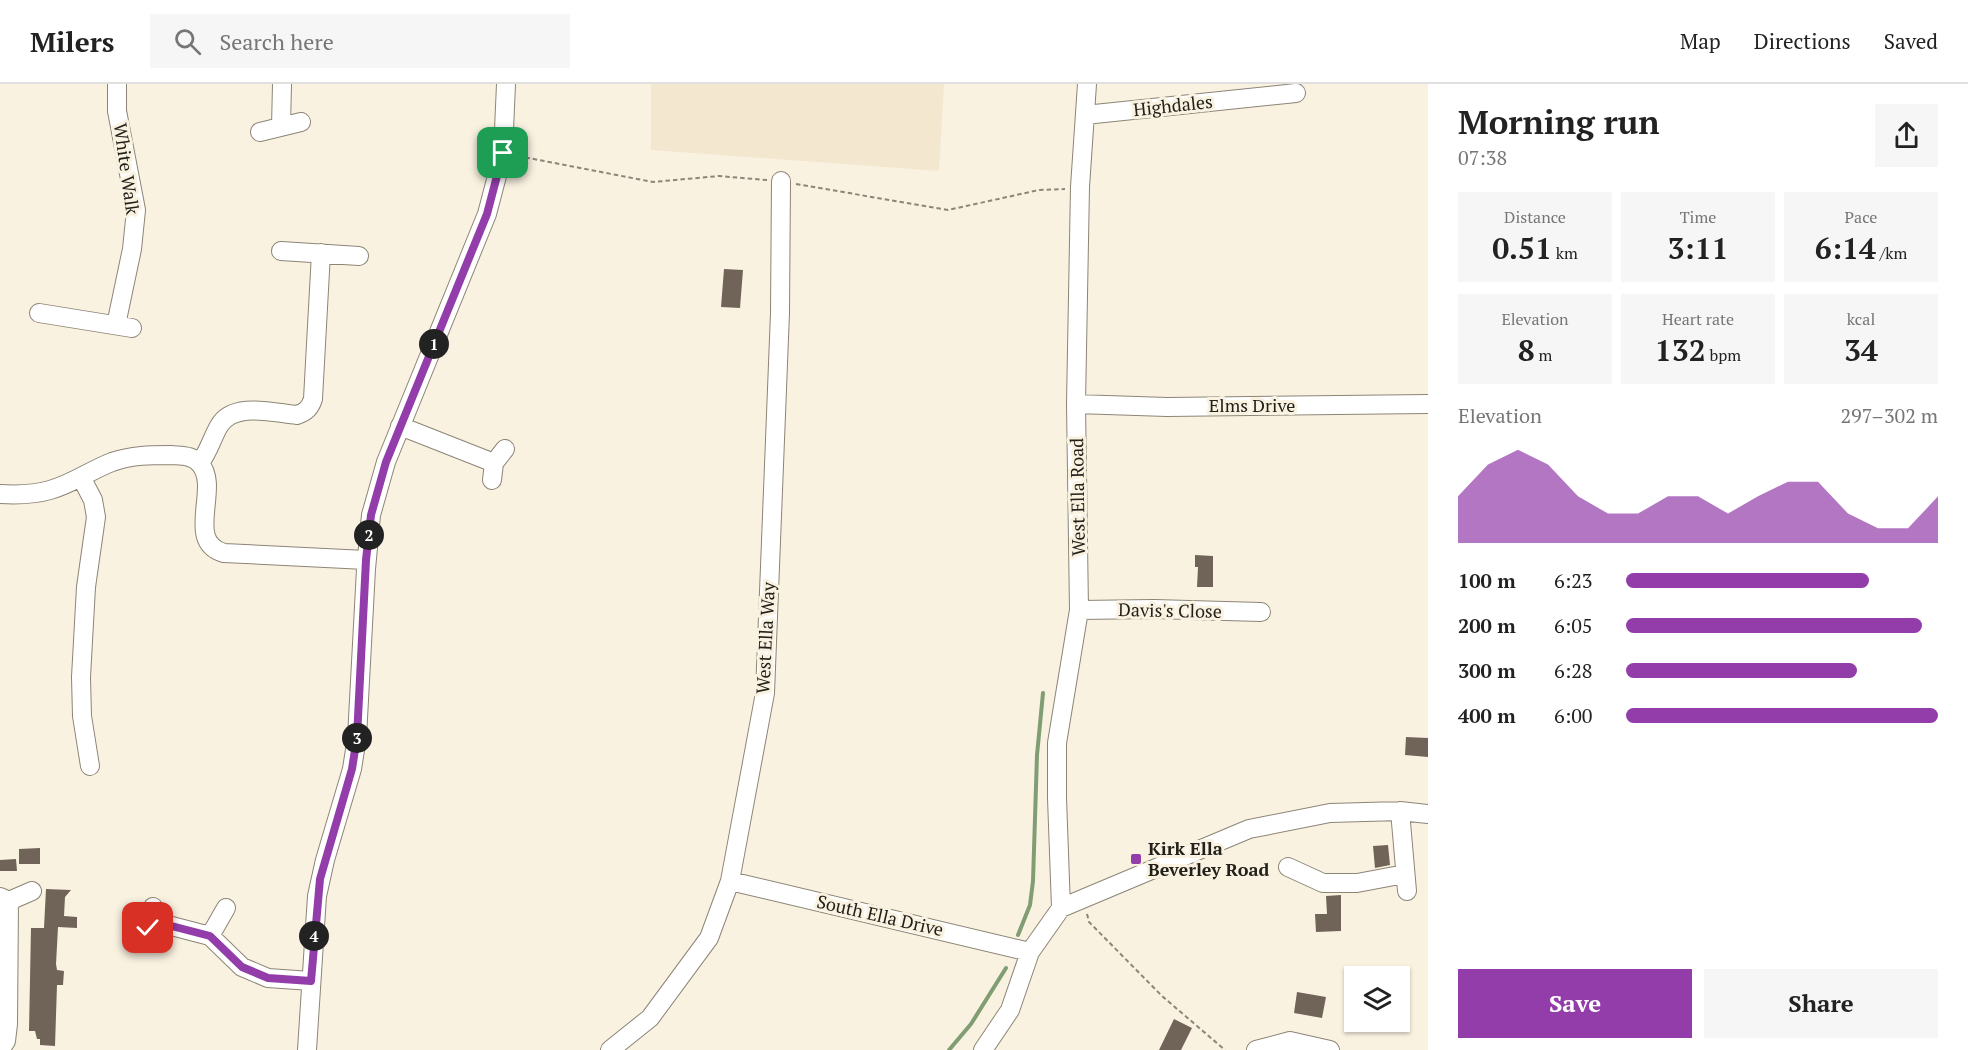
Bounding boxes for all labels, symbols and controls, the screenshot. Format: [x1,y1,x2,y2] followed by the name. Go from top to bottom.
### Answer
[150,14,570,68] search box
[30,23,114,60] text: Milers
[171,25,204,58] icon: search
[219,27,334,56] text: Search here
[1680,27,1721,55] text: Map
[1754,27,1851,55] text: Directions
[1884,27,1938,55] text: Saved
[1132,89,1214,121] street label: Highdales
[1458,100,1660,143] text: Morning run
[1875,104,1938,167] button: share
[109,121,145,217] street label: White Walk
[477,127,528,178] pin
[486,136,519,169] icon: arrive
[1458,144,1507,171] text: 07:38
[1504,206,1566,228] text: Distance
[1680,206,1716,228] text: Time
[1845,206,1877,228] text: Pace
[1492,228,1552,268] text: 0.51
[1667,228,1729,268] text: 3:11
[1815,228,1876,268] text: 6:14
[1552,242,1578,264] text: km
[1876,242,1907,264] text: /km
[1501,308,1569,330] text: Elevation
[1662,308,1734,330] text: Heart rate
[1847,308,1875,330] text: kcal
[419,329,449,359] pin: 1
[1518,330,1535,370] text: 8
[1655,330,1706,370] text: 132
[1844,330,1878,370] text: 34
[429,333,439,355] text: 1
[1535,344,1552,366] text: m
[1706,344,1741,366] text: bpm
[1209,393,1295,417] street label: Elms Drive
[1458,402,1542,429] text: Elevation
[1840,402,1938,429] text: 297–302 m
[1064,438,1090,556] street label: West Ella Road
[354,520,384,550] pin: 2
[364,524,374,546] text: 2
[1458,567,1516,594] text: 100 m
[1554,567,1593,594] text: 6:23
[750,580,780,695] street label: West Ella Way
[1118,597,1222,623] street label: Davis's Close
[1458,612,1516,639] text: 200 m
[1554,612,1593,639] text: 6:05
[1458,657,1516,684] text: 300 m
[1554,657,1593,684] text: 6:28
[1458,702,1516,729] text: 400 m
[1554,702,1593,729] text: 6:00
[342,723,372,753] pin: 3
[352,727,362,749] text: 3
[1148,836,1269,881] place label: Kirk Ella Beverley Road
[1129,852,1143,866] marker: Kirk Ella Beverley Road
[815,889,946,941] street label: South Ella Drive
[122,902,173,953] pin
[131,911,164,944] icon: check
[299,921,329,951] pin: 4
[309,925,319,947] text: 4
[1344,966,1410,1032] map controls
[1344,966,1410,1032] button: layers
[1458,969,1692,1038] button: Save
[1704,969,1938,1038] button: Share

